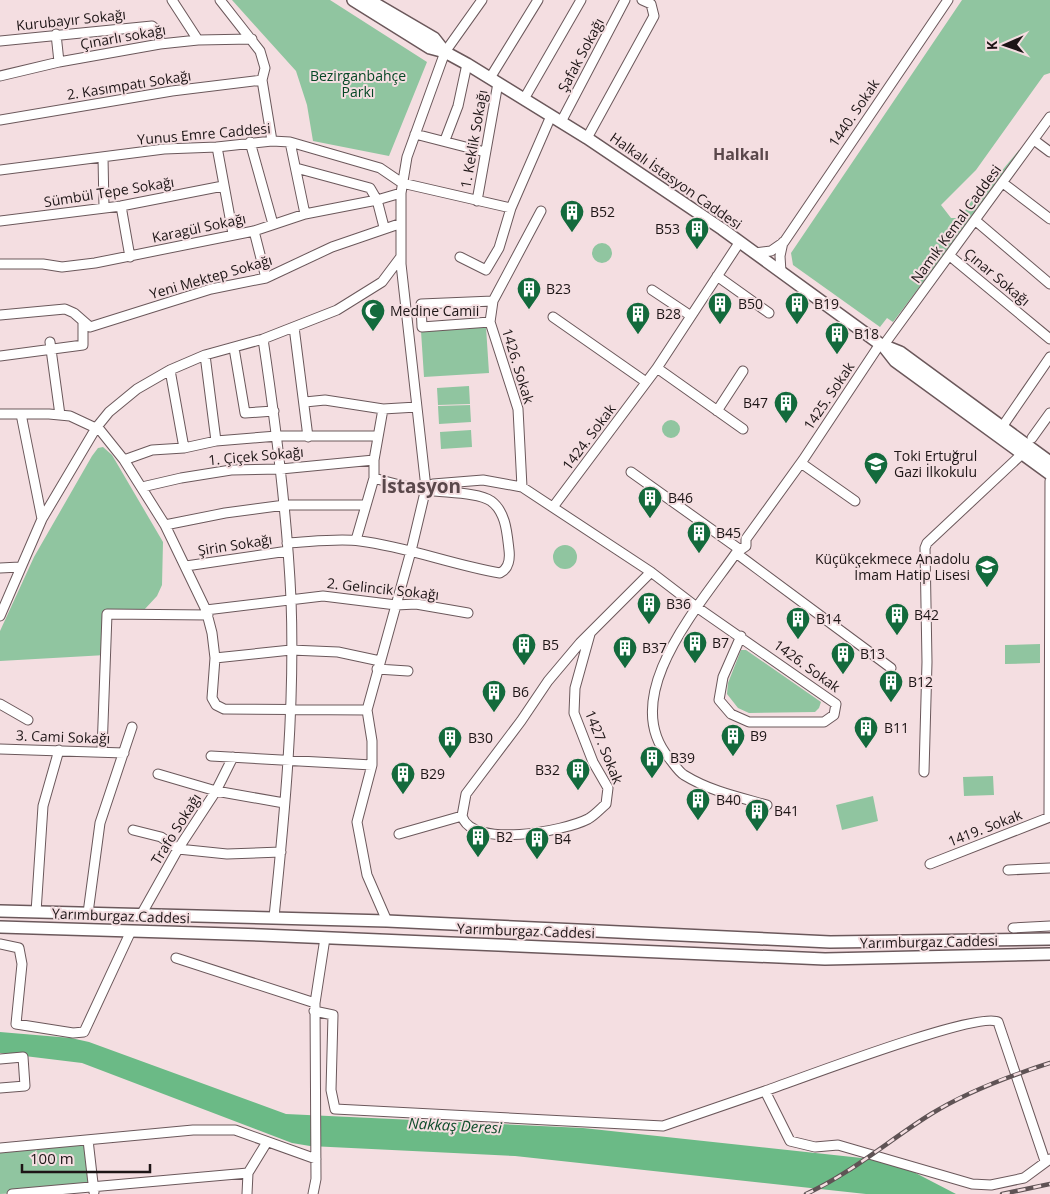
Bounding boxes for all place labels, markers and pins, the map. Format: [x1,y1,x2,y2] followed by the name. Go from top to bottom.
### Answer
[559,199,585,233] building icon: B52
[590,202,615,221] place label: B52
[684,216,710,250] building icon: B53
[655,219,680,238] place label: B53
[516,276,542,310] building icon: B23
[546,279,571,298] place label: B23
[707,291,733,325] building icon: B50
[784,291,810,325] building icon: B19
[738,294,763,313] place label: B50
[814,294,839,313] place label: B19
[360,298,386,332] mosque icon: Medine Camii
[390,301,479,320] place label: Medine Camii
[625,301,651,335] building icon: B28
[656,304,681,323] place label: B28
[824,321,850,355] building icon: B18
[854,324,879,343] place label: B18
[773,390,799,424] building icon: B47
[743,393,768,412] place label: B47
[894,446,977,481] place label: Toki Ertuğrul Gazi İlkokulu
[863,451,889,485] school or university icon: Toki Ertuğrul Gazi İlkokulu
[637,485,663,519] building icon: B46
[668,488,693,507] place label: B46
[686,520,712,554] building icon: B45
[716,523,741,542] place label: B45
[815,549,970,584] place label: Küçükçekmece Anadolu İmam Hatip Lisesi
[974,554,1000,588] school or university icon: Küçükçekmece Anadolu İmam Hatip Lisesi
[636,591,662,625] building icon: B36
[666,594,691,613] place label: B36
[884,602,910,636] building icon: B42
[914,605,939,624] place label: B42
[785,606,811,640] building icon: B14
[816,609,841,628] place label: B14
[682,630,708,664] building icon: B7
[511,632,537,666] building icon: B5
[712,633,729,652] place label: B7
[542,635,559,654] place label: B5
[612,635,638,669] building icon: B37
[642,638,667,657] place label: B37
[830,641,856,675] building icon: B13
[860,644,885,663] place label: B13
[878,669,904,703] building icon: B12
[908,672,933,691] place label: B12
[481,679,507,713] building icon: B6
[512,682,529,701] place label: B6
[853,715,879,749] building icon: B11
[884,718,909,737] place label: B11
[720,723,746,757] building icon: B9
[437,725,463,759] building icon: B30
[750,726,767,745] place label: B9
[468,728,493,747] place label: B30
[639,745,665,779] building icon: B39
[670,748,695,767] place label: B39
[565,757,591,791] building icon: B32
[535,760,560,779] place label: B32
[390,761,416,795] building icon: B29
[420,764,445,783] place label: B29
[685,787,711,821] building icon: B40
[716,790,741,809] place label: B40
[744,798,770,832] building icon: B41
[774,801,799,820] place label: B41
[465,824,491,858] building icon: B2
[524,826,550,860] building icon: B4
[496,827,513,846] place label: B2
[554,829,571,848] place label: B4

